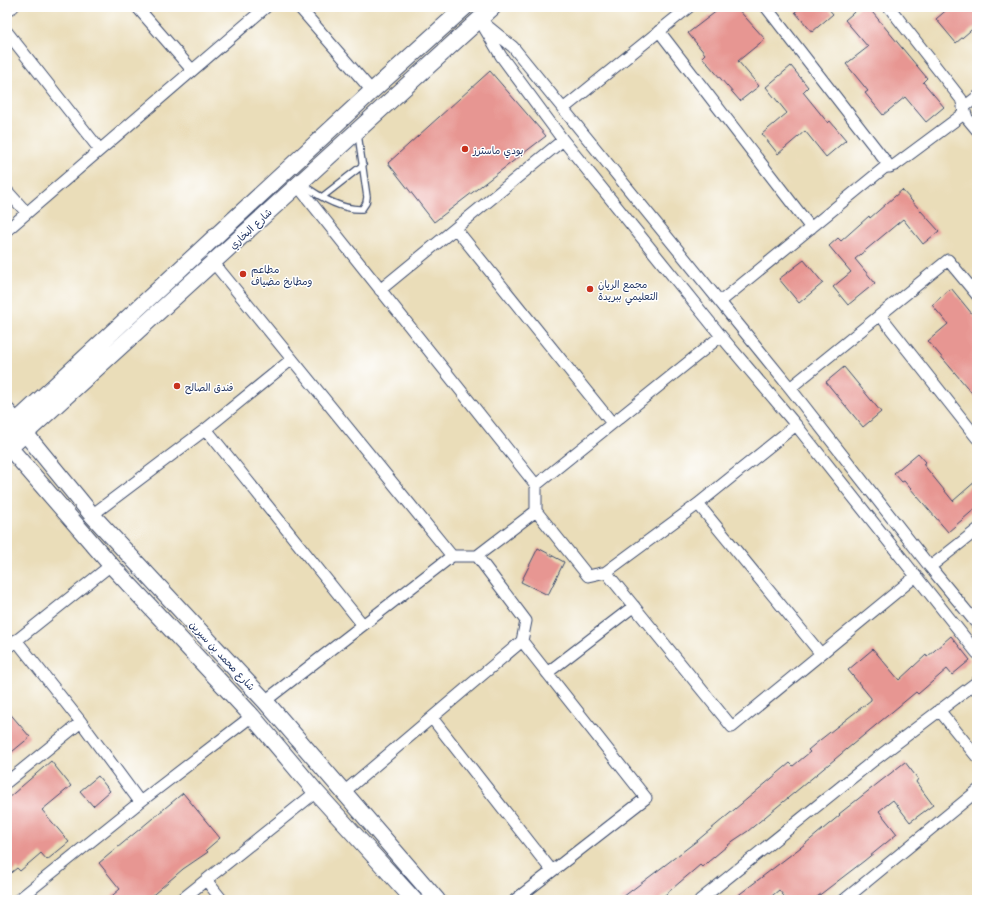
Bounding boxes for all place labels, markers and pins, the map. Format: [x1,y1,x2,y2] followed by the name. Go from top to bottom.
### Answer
[472,142,524,159] place label: بودي ماسترز
[460,144,470,154] marker: بودي ماسترز
[251,261,312,289] place label: مطاعم ومطابخ مضياف
[238,269,248,279] marker: مطاعم ومطابخ مضياف
[598,276,658,306] place label: مجمع الريان التعليمي ببريدة
[585,284,595,294] marker: مجمع الريان التعليمي ببريدة
[185,379,233,395] place label: فندق الصالح
[172,381,182,391] marker: فندق الصالح

